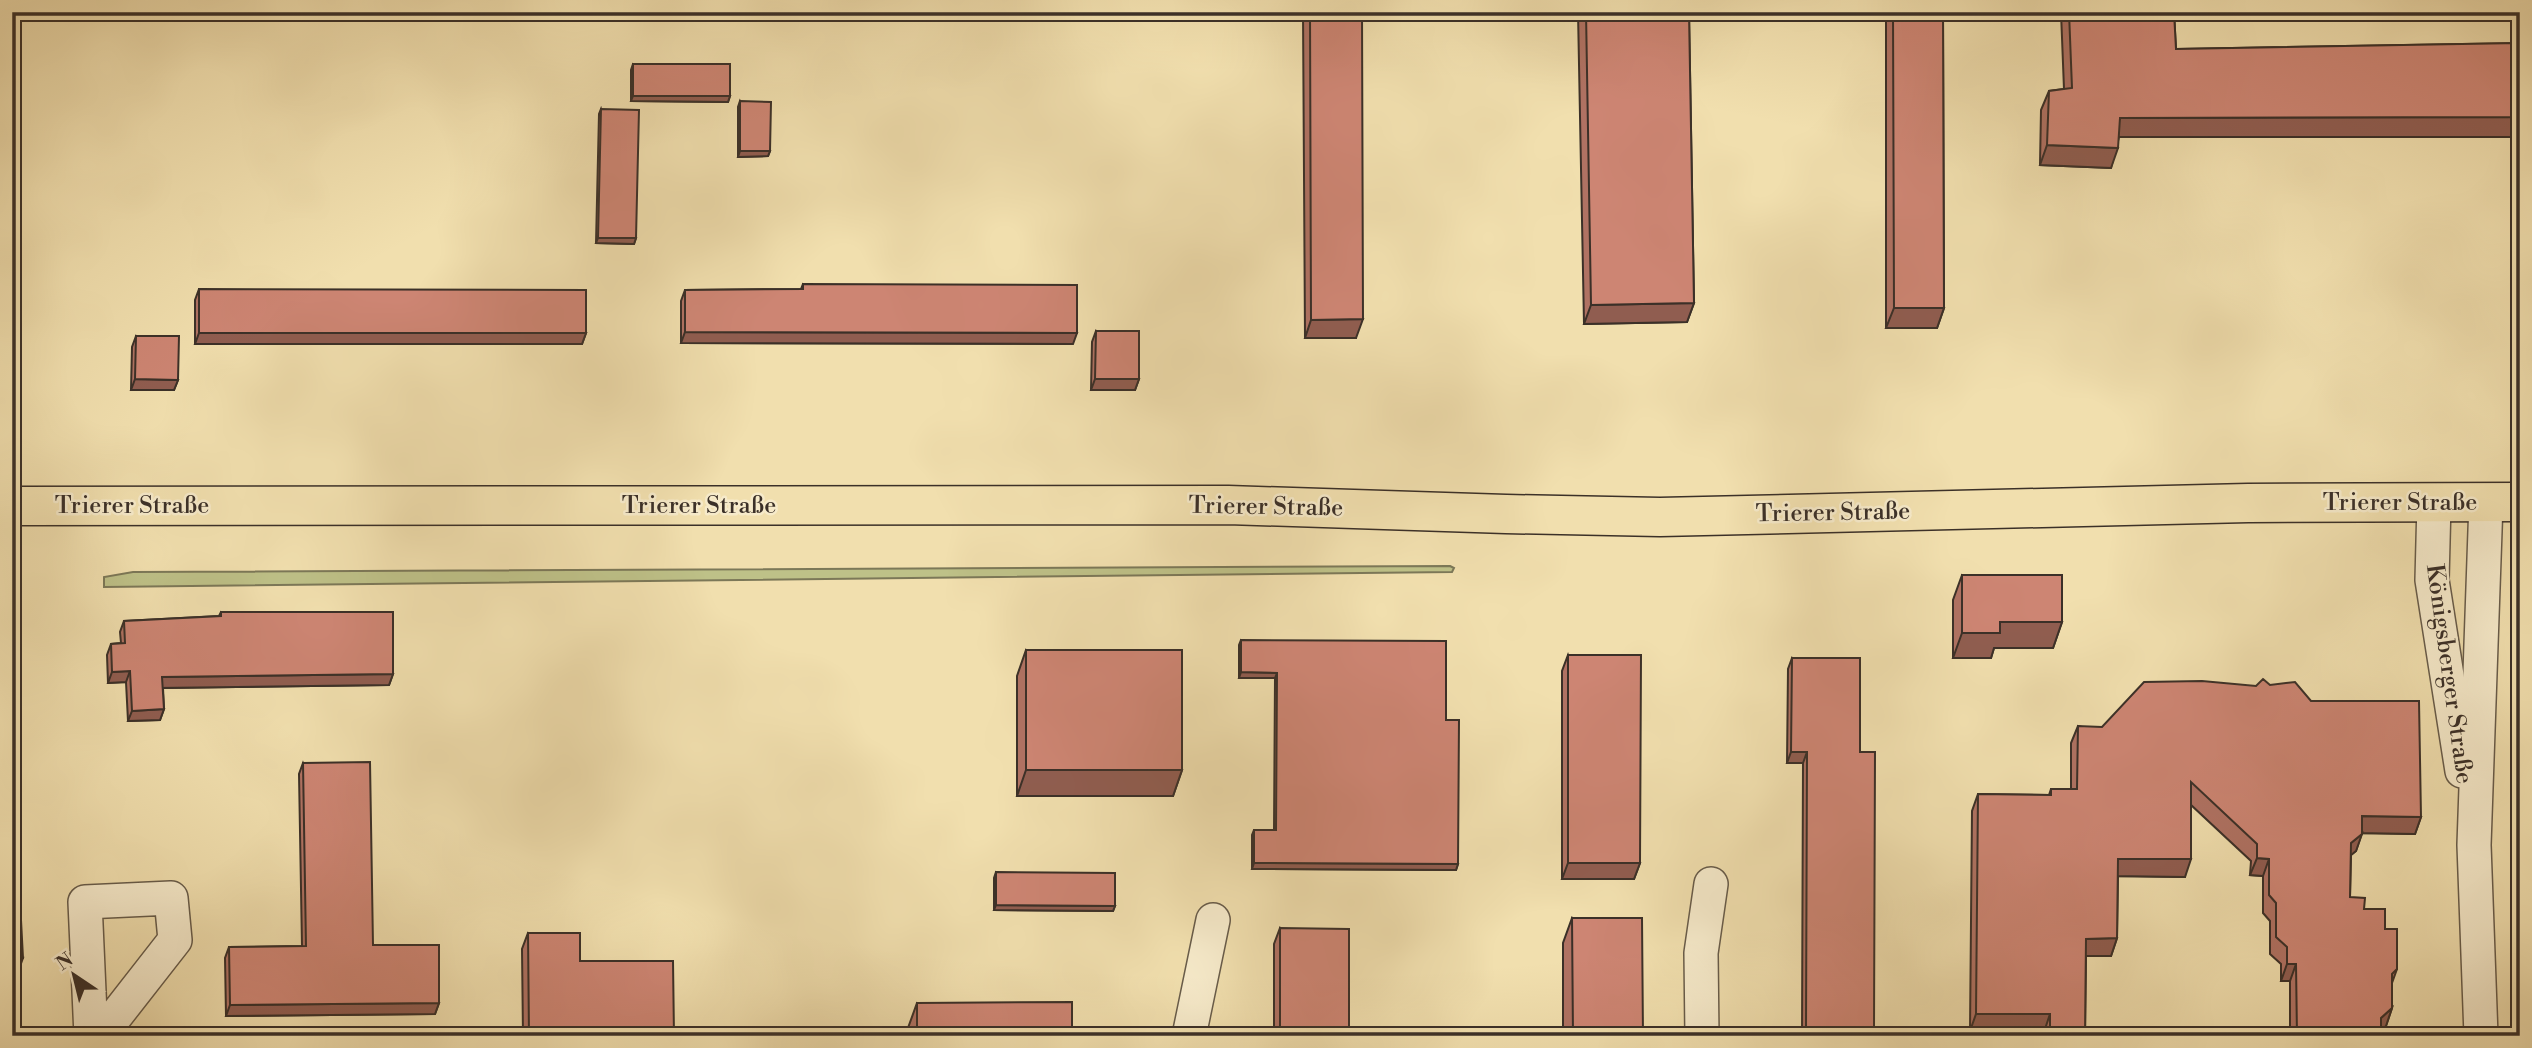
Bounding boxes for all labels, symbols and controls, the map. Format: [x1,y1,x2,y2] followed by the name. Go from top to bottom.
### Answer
[2323,488,2477,518] street label: Trierer Straße
[55,491,209,521] street label: Trierer Straße
[622,491,776,521] street label: Trierer Straße
[1188,491,1344,523] street label: Trierer Straße
[1755,497,1911,529] street label: Trierer Straße
[2419,562,2479,786] street label: Königsberger Straße
[38,940,108,1010] north arrow
[52,948,78,976] text: N

